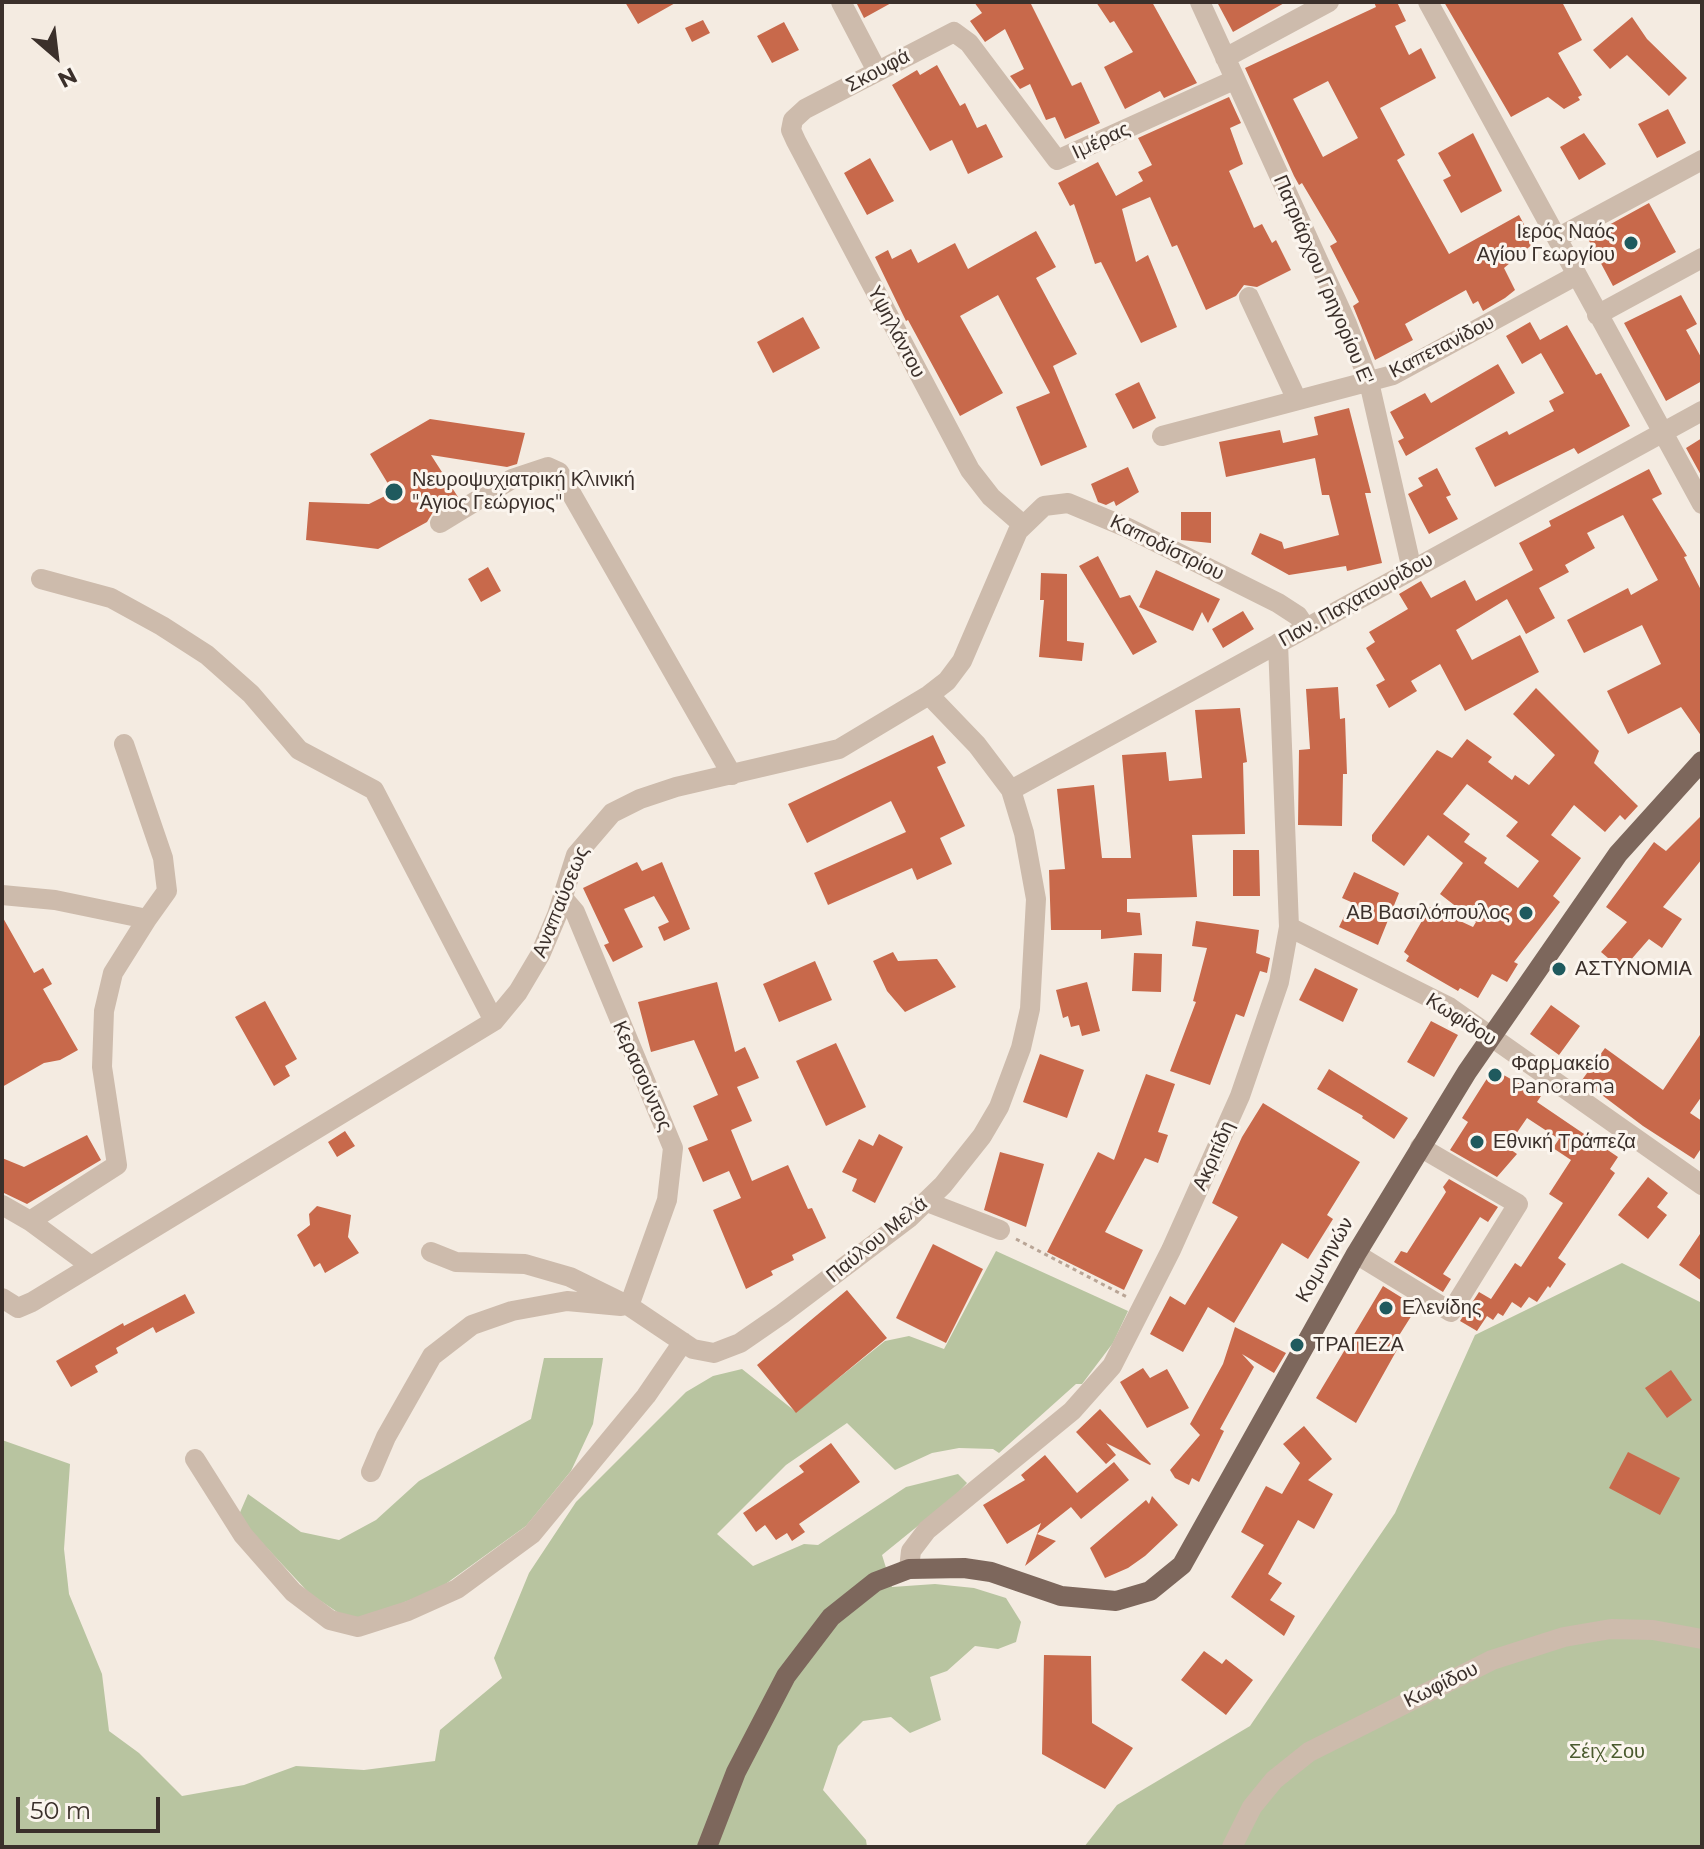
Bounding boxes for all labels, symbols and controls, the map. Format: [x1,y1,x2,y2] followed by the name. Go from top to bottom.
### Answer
[16,16,96,96] north arrow
[842,44,914,98] street label: Σκουφά
[53,62,82,94] text: N
[1068,117,1134,165] street label: Ιμέρας
[1268,171,1378,389] street label: Πατριάρχου Γρηγορίου Ε'
[1477,220,1615,267] place label: Ιερός Ναός Αγίου Γεωργίου
[1622,234,1640,252] marker: Ιερός Ναός Αγίου Γεωργίου
[862,282,930,382] street label: Υψηλάντου
[1385,310,1499,384] street label: Καπετανίδου
[412,468,635,515] place label: Νευροψυχιατρική Κλινική "Αγιος Γεώργιος"
[383,481,405,503] marker: Νευροψυχιατρική Κλινική "Αγιος Γεώργιος"
[1106,510,1228,586] street label: Καποδίστρίου
[1275,548,1437,652] street label: Παν. Παχατουρίδου
[528,843,594,961] street label: Αναπαύσεως
[1346,901,1510,925] place label: ΑΒ Βασιλόπουλος
[1517,904,1535,922] marker: ΑΒ Βασιλόπουλος
[1575,957,1692,981] place label: ΑΣΤΥΝΟΜΙΑ
[1550,960,1568,978] marker: ΑΣΤΥΝΟΜΙΑ
[1421,988,1501,1052] street label: Κωφίδου
[607,1017,677,1135] street label: Κερασούντος
[1511,1052,1615,1099] place label: Φαρμακείο Panorama
[1486,1066,1504,1084] marker: Φαρμακείο Panorama
[1188,1117,1240,1195] street label: Ακριτίδη
[1493,1130,1636,1154] place label: Εθνική Τράπεζα
[1468,1133,1486,1151] marker: Εθνική Τράπεζα
[822,1192,932,1288] street label: Παύλου Μελά
[1291,1213,1359,1307] street label: Κομνηνών
[1402,1296,1481,1320] place label: Ελενίδης
[1377,1299,1395,1317] marker: Ελενίδης
[1313,1333,1404,1357] place label: ΤΡΑΠΕΖΑ
[1288,1336,1306,1354] marker: ΤΡΑΠΕΖΑ
[1400,1657,1482,1713] street label: Κωφίδου
[1569,1740,1645,1764] park label: Σέιχ Σου
[20,1781,164,1831] scale bar
[30,1796,91,1825] text: 50 m

